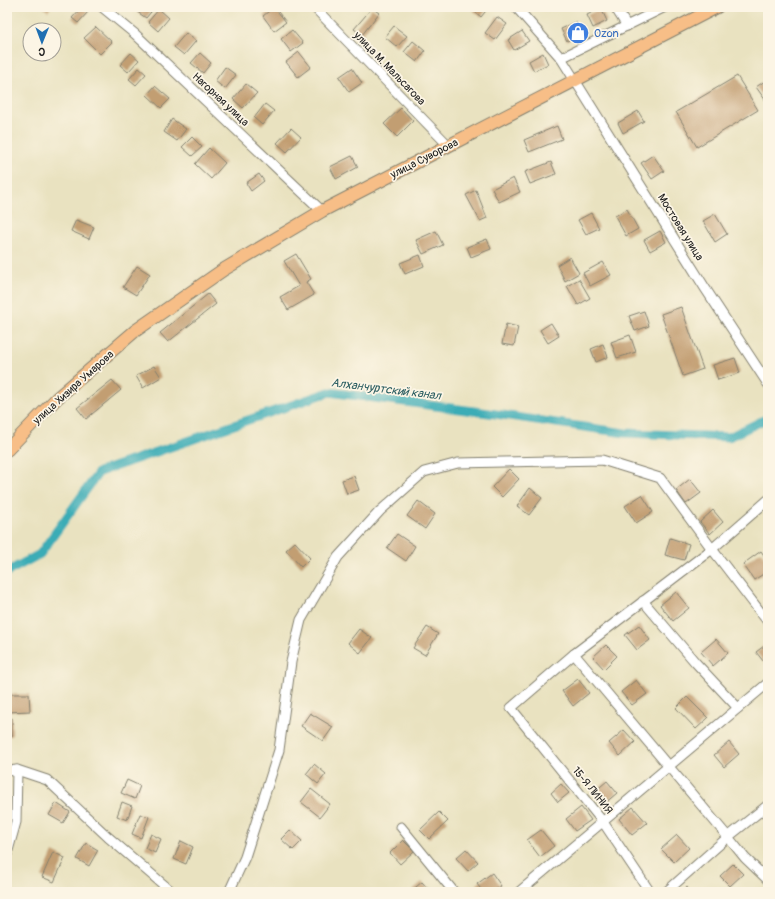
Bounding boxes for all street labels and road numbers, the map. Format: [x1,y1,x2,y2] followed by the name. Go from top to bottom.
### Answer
[350,28,428,108] street label: улица М. Мальсагова
[190,70,252,129] street label: Нагорная улица
[387,136,460,182] street label: улица Суворова
[655,192,706,263] street label: Мостовая улица
[30,348,116,428] street label: улица Хизира Умарова
[570,764,616,816] street label: 15-Я ЛИНИЯ

